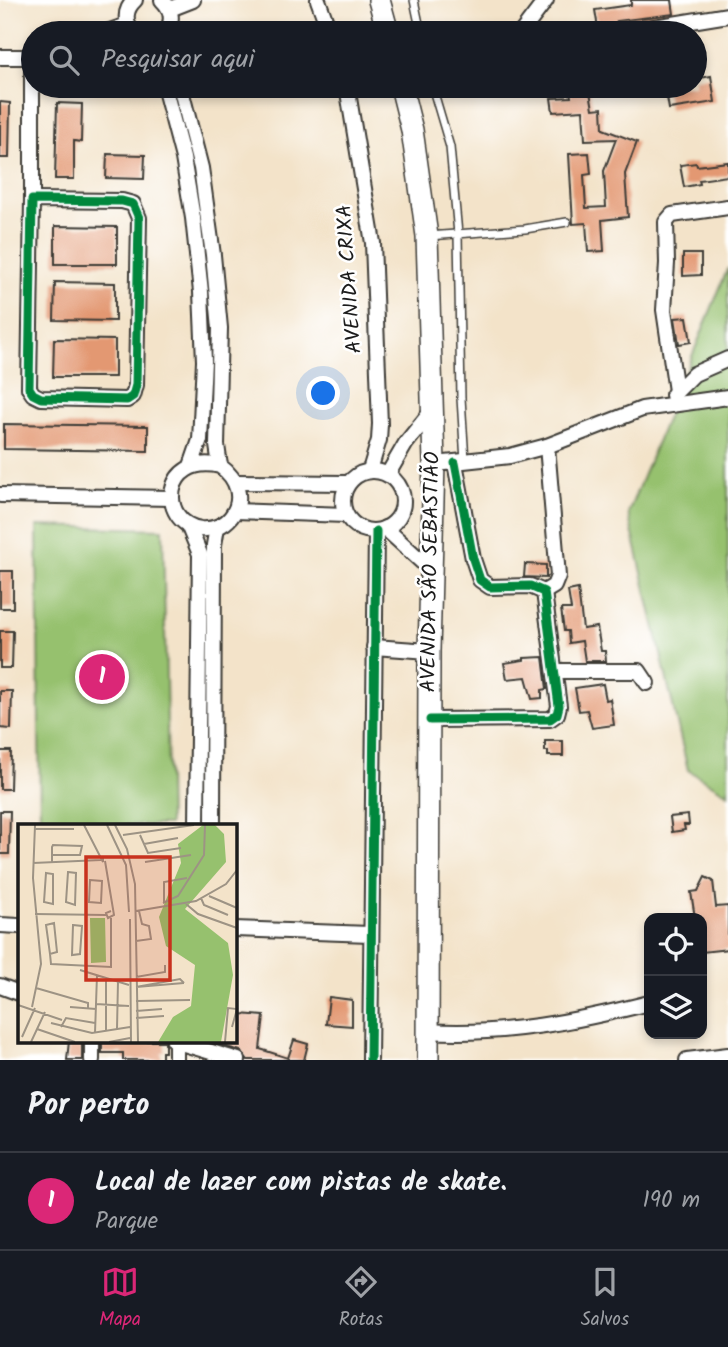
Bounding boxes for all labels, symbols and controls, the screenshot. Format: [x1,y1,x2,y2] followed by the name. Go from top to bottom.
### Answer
[21,21,707,98] search box
[101,39,254,81] text: Pesquisar aqui
[45,41,83,79] icon: search
[328,204,372,354] street label: AVENIDA CRIXA
[306,376,340,410] your location
[412,451,450,693] street label: AVENIDA SÃO SEBASTIÃO
[79,651,125,703] pin: 1
[18,824,236,1042] inset map
[644,913,707,1039] map controls
[644,913,707,976] button: locate
[644,976,707,1039] button: layers
[28,1082,149,1130] text: Por perto
[95,1162,507,1204] text: Local de lazer com pistas de skate.
[48,1183,54,1219] text: 1
[643,1183,700,1219] text: 190 m
[95,1204,158,1240] text: Parque
[99,1263,141,1335] tab: Mapa
[339,1263,383,1335] tab: Rotas
[581,1263,629,1335] tab: Salvos

